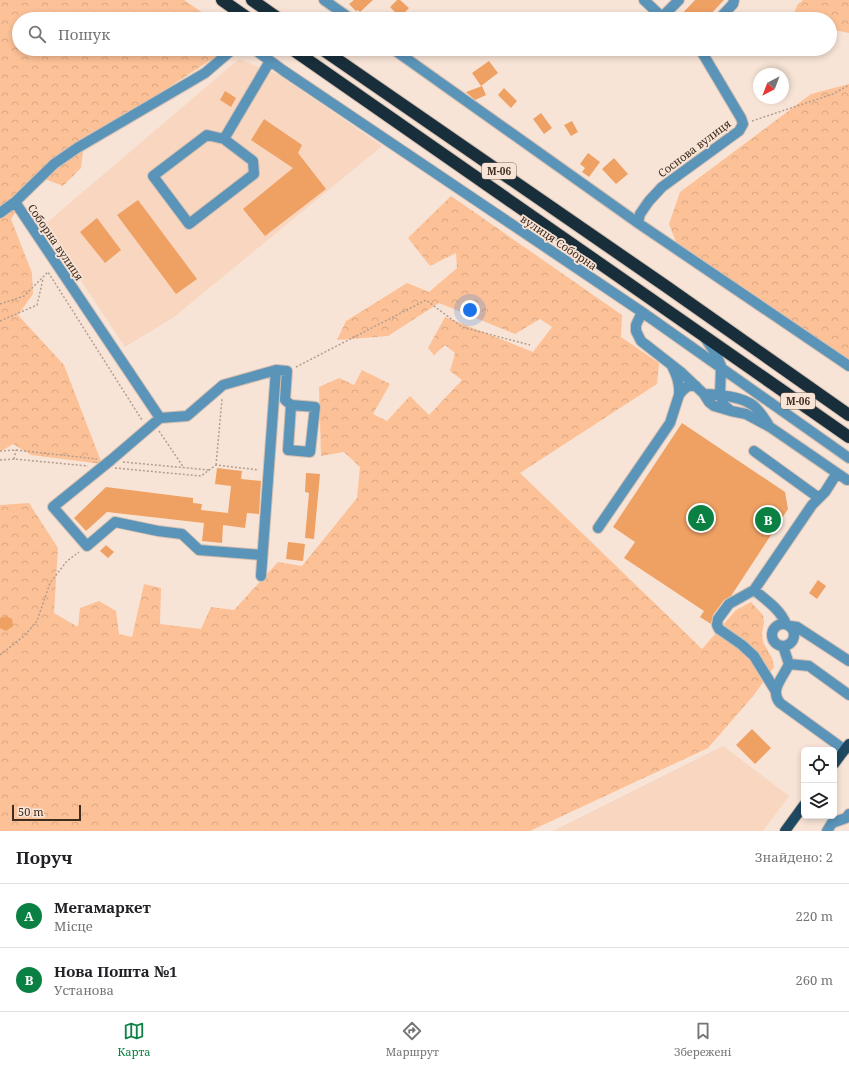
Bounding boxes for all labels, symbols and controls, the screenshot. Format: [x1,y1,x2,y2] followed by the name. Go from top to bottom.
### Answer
[12,12,837,56] search box
[26,23,48,45] icon: search
[58,24,110,44] text: Пошук
[753,68,789,104] north arrow
[655,116,733,180] street label: Соснова вулиця
[482,163,516,179] road number: М-06
[25,201,87,283] street label: Соборна вулиця
[518,211,600,273] street label: вулиця Соборна
[460,300,480,320] your location
[781,393,815,409] road number: М-06
[688,503,714,533] pin: A
[755,505,781,535] pin: B
[801,747,837,819] map controls
[801,747,837,783] button: locate
[801,783,837,819] button: layers
[12,803,81,822] scale bar
[18,804,44,819] text: 50 m
[16,846,72,869] text: Поруч
[755,848,833,866] text: Знайдено: 2
[54,897,151,917] text: Мегамаркет
[24,907,34,925] text: A
[796,907,833,925] text: 220 m
[54,917,93,935] text: Місце
[54,961,178,981] text: Нова Пошта №1
[25,971,33,989] text: B
[796,971,833,989] text: 260 m
[54,981,114,999] text: Установа
[118,1020,151,1059] tab: Карта
[386,1020,439,1059] tab: Маршрут
[674,1020,731,1059] tab: Збережені

